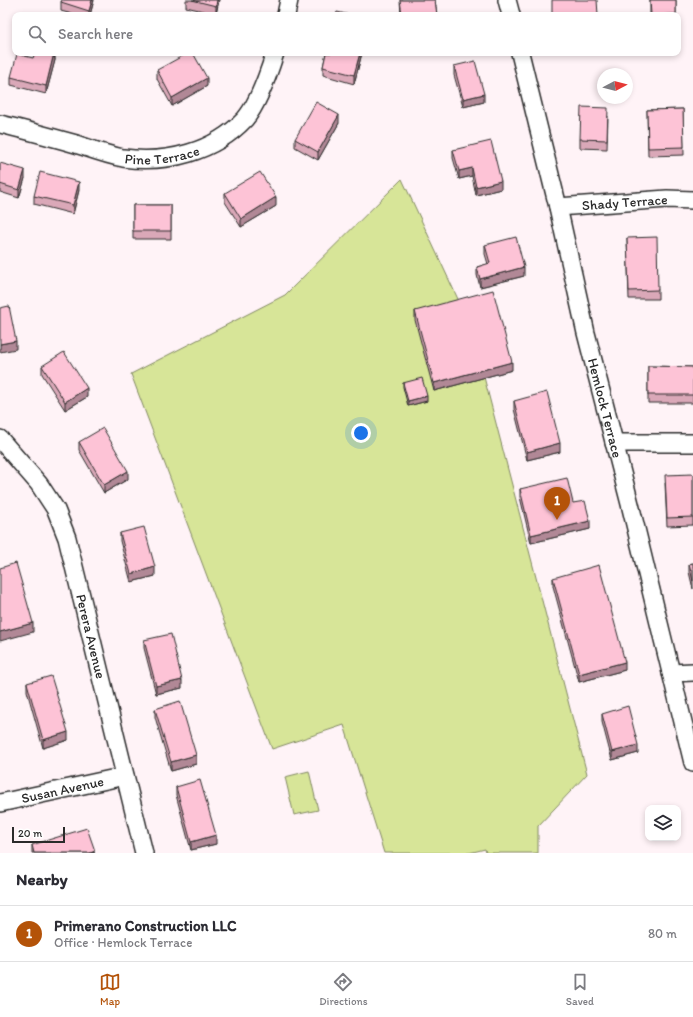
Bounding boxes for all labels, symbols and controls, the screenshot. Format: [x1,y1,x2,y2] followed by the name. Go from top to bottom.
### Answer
[12,12,681,56] search box
[26,23,48,45] icon: search
[58,25,133,43] text: Search here
[597,68,633,104] north arrow
[124,142,202,169] street label: Pine Terrace
[581,191,669,214] street label: Shady Terrace
[584,356,626,460] street label: Hemlock Terrace
[351,423,371,443] your location
[544,487,570,520] pin: 1
[72,592,109,681] street label: Perera Avenue
[20,773,106,807] street label: Susan Avenue
[645,805,681,841] map controls
[645,805,681,841] button: layers
[12,825,65,844] scale bar
[18,827,42,840] text: 20 m
[16,869,68,889] text: Nearby
[54,917,237,935] text: Primerano Construction LLC
[26,926,32,941] text: 1
[648,926,677,941] text: 80 m
[54,935,192,950] text: Office · Hemlock Terrace
[99,971,121,1008] tab: Map
[319,971,368,1008] tab: Directions
[566,971,594,1008] tab: Saved

